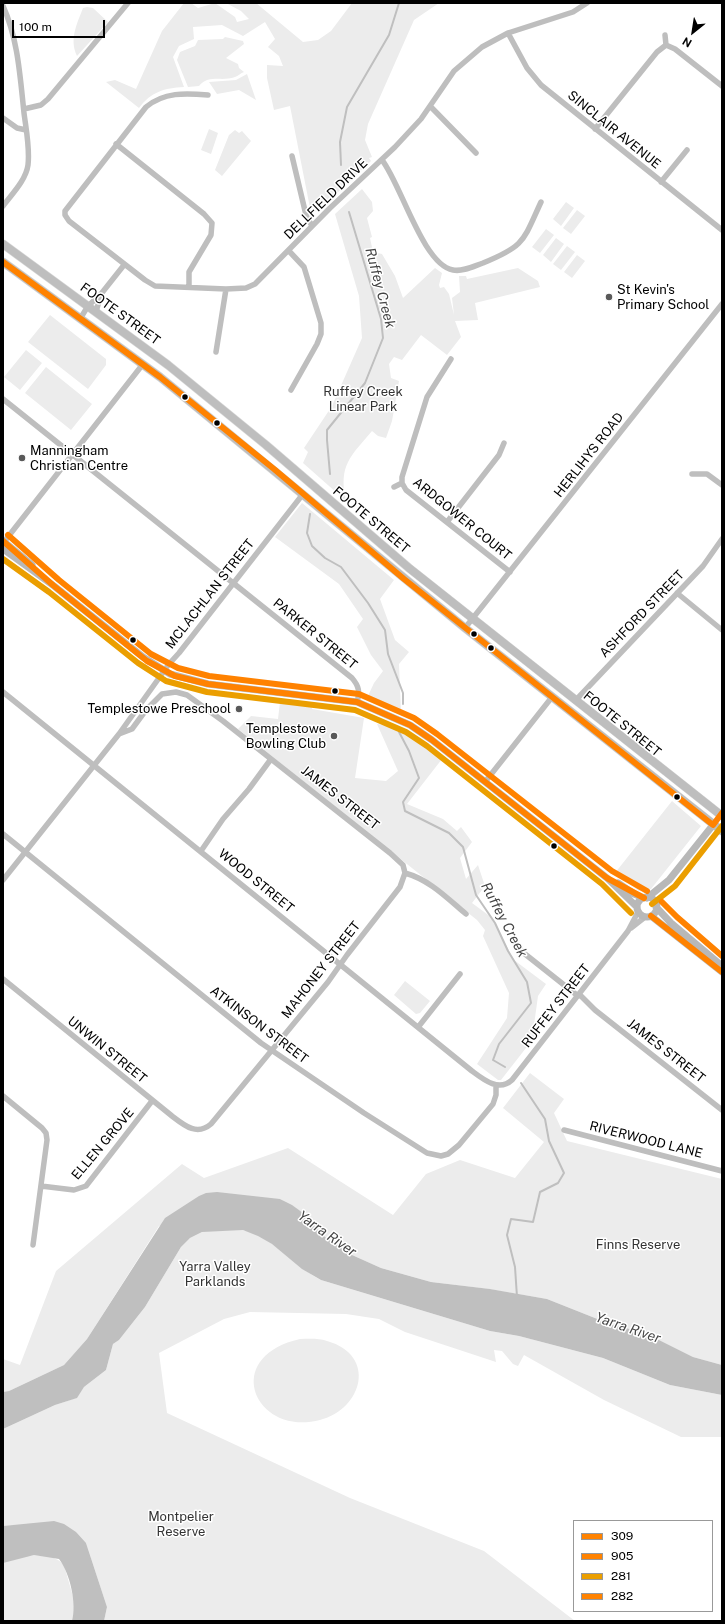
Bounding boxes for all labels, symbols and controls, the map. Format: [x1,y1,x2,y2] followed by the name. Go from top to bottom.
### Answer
[14,12,107,38] scale bar
[673,12,713,52] north arrow
[19,20,52,34] text: 100 m
[680,35,694,50] text: N
[564,88,664,172] street label: SINCLAIR AVENUE
[281,155,371,243] street label: DELLFIELD DRIVE
[361,246,399,330] water label: Ruffey Creek
[77,280,163,348] street label: FOOTE STREET
[617,282,709,313] place label: St Kevin's Primary School
[604,292,614,302] marker: St Kevin's Primary School
[323,384,403,415] park label: Ruffey Creek Linear Park
[180,392,190,402] unlabelled marker
[551,410,627,500] street label: HERLIHYS ROAD
[212,418,222,428] unlabelled marker
[30,443,128,474] place label: Manningham Christian Centre
[17,453,27,463] marker: Manningham Christian Centre
[410,474,514,564] street label: ARDGOWER COURT
[330,483,412,557] street label: FOOTE STREET
[162,536,258,652] street label: MCLACHLAN STREET
[596,567,688,661] street label: ASHFORD STREET
[270,595,360,673] street label: PARKER STREET
[469,629,479,639] unlabelled marker
[128,635,138,645] unlabelled marker
[486,643,496,653] unlabelled marker
[330,686,340,696] unlabelled marker
[580,688,664,760] street label: FOOTE STREET
[88,701,231,717] place label: Templestowe Preschool
[234,704,244,714] marker: Templestowe Preschool
[246,721,326,752] place label: Templestowe Bowling Club
[329,731,339,741] marker: Templestowe Bowling Club
[298,763,382,833] street label: JAMES STREET
[672,792,682,802] unlabelled marker
[549,841,559,851] unlabelled marker
[215,846,297,916] street label: WOOD STREET
[477,880,531,960] water label: Ruffey Creek
[278,918,364,1022] street label: MAHONEY STREET
[519,961,593,1051] street label: RUFFEY STREET
[207,983,311,1067] street label: ATKINSON STREET
[64,1013,150,1087] street label: UNWIN STREET
[624,1016,708,1086] street label: JAMES STREET
[69,1105,137,1183] street label: ELLEN GROVE
[588,1118,704,1162] street label: RIVERWOOD LANE
[294,1208,360,1260] water label: Yarra River
[596,1237,680,1253] park label: Finns Reserve
[179,1259,251,1290] park label: Yarra Valley Parklands
[593,1309,663,1347] water label: Yarra River
[148,1509,214,1540] park label: Montpelier Reserve
[573,1520,713,1612] legend
[611,1529,633,1543] text: 309
[611,1549,633,1563] text: 905
[611,1569,631,1583] text: 281
[611,1589,633,1603] text: 282

